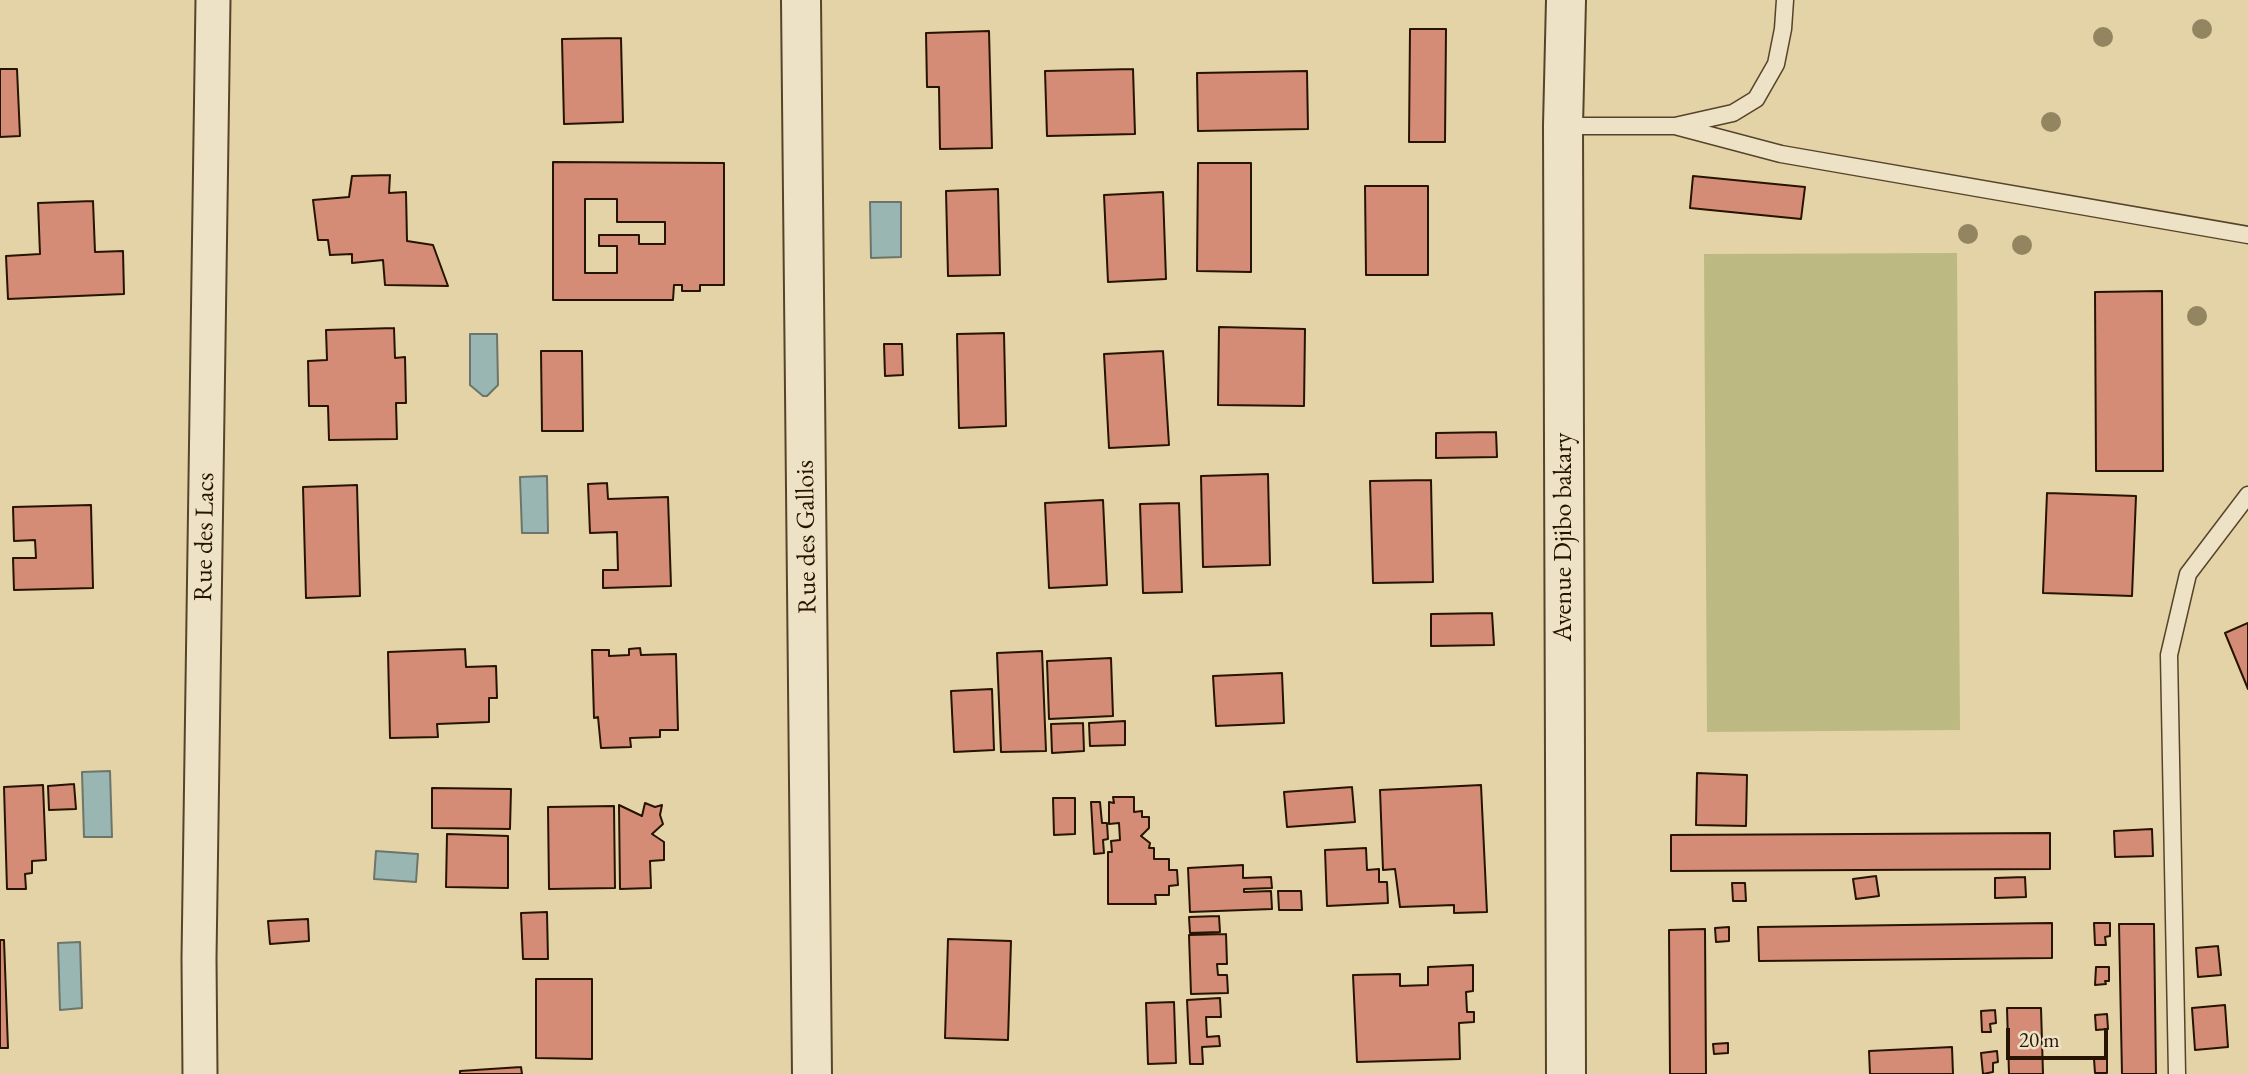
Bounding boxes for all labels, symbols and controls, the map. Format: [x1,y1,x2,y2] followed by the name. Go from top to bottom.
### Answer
[1548,432,1580,642] street label: Avenue Djibo bakary
[790,460,824,614] street label: Rue des Gallois
[188,472,222,602] street label: Rue des Lacs
[2010,1014,2112,1058] scale bar
[2019,1026,2060,1053] text: 20 m

